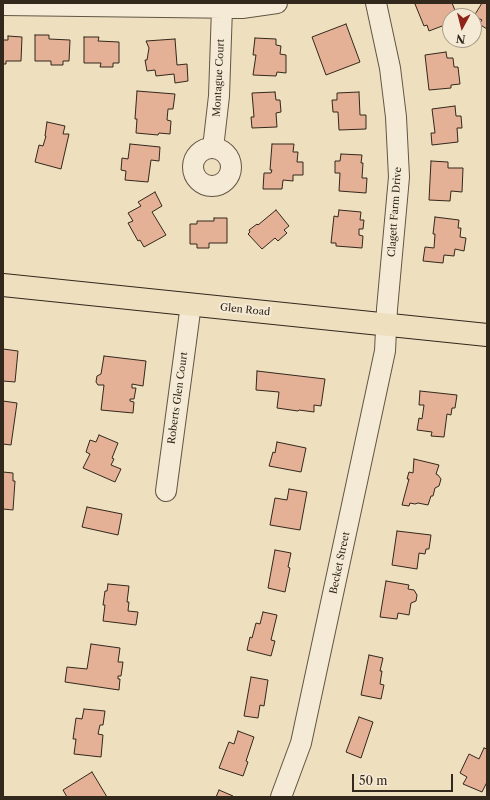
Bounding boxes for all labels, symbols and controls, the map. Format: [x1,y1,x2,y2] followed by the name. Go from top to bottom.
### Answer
[442,8,482,48] north arrow
[455,31,466,46] text: N
[211,38,227,118] street label: Montague Court
[386,167,404,257] street label: Clagett Farm Drive
[219,301,271,319] street label: Glen Road
[166,351,190,445] street label: Roberts Glen Court
[328,531,352,595] street label: Becket Street
[354,766,455,792] scale bar
[359,773,388,788] text: 50 m

